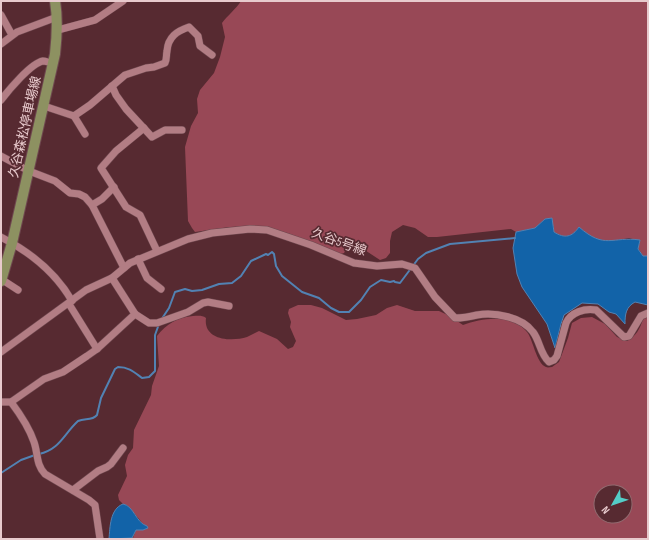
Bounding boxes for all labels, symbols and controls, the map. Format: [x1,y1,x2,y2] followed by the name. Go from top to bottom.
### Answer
[6,75,44,179] street label: 久谷森松停車場線
[309,225,369,259] street label: 久谷5号線
[593,484,633,524] north arrow
[599,504,613,517] text: N

